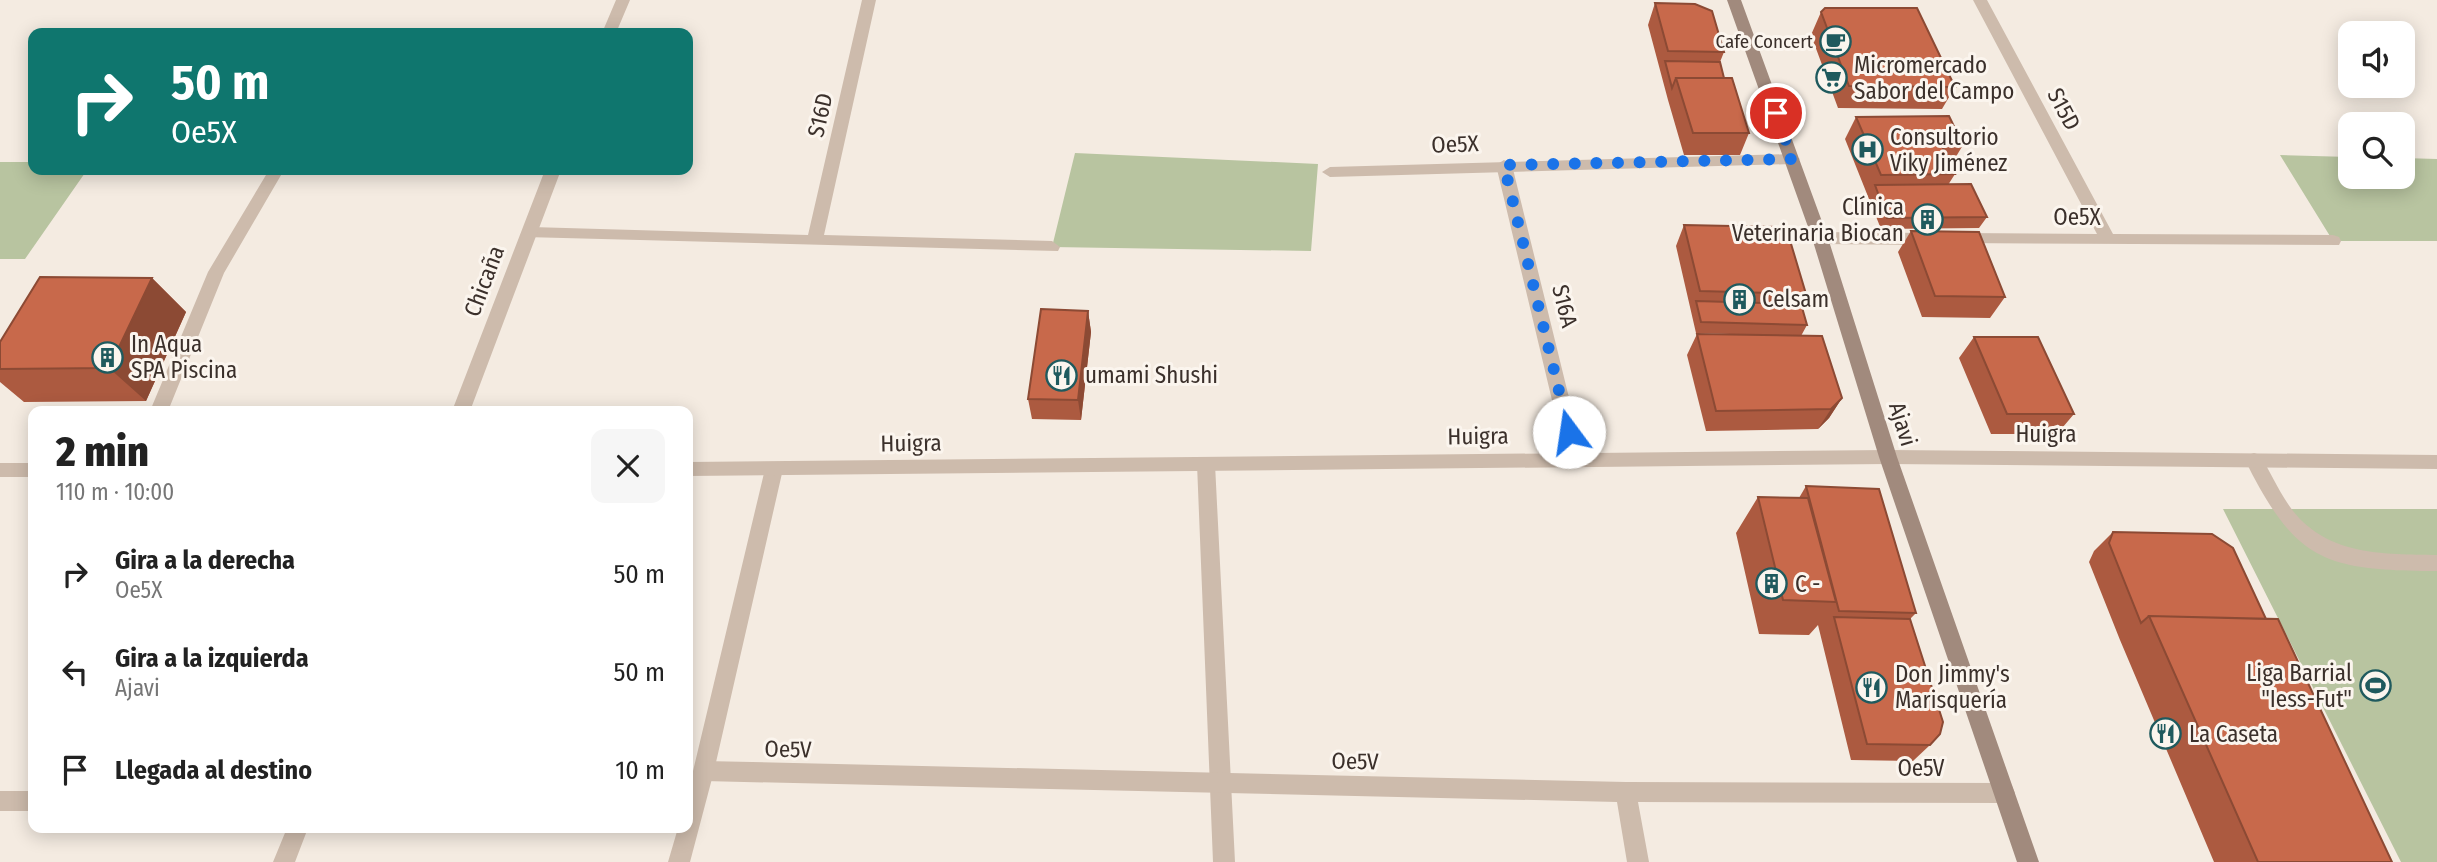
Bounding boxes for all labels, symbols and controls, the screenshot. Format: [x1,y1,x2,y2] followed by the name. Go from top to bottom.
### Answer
[2338,21,2415,189] map controls
[2338,21,2415,98] button: sound
[1819,24,1853,58] cafe icon: Cafe Concert
[1715,30,1814,53] place label: Cafe Concert
[1854,51,2014,105] place label: Micromercado Sabor del Campo
[171,53,269,112] text: 50 m
[56,56,147,147] icon: right
[1814,61,1848,95] supermarket icon: Micromercado Sabor del Campo
[1746,83,1806,143] pin
[2041,83,2087,135] street label: S15D
[801,90,839,140] street label: S16D
[1757,94,1795,132] icon: arrive
[2338,112,2415,189] button: search
[171,113,237,151] text: Oe5X
[1890,123,2007,177] place label: Consultorio Viky Jiménez
[1431,129,1480,159] street label: Oe5X
[1850,133,1884,167] hospital icon: Consultorio Viky Jiménez
[1732,193,1904,247] place label: Clínica Veterinaria Biocan
[1910,203,1944,237] building icon: Clínica Veterinaria Biocan
[2053,203,2101,231] street label: Oe5X
[458,242,510,320] street label: Chicaña
[1546,282,1584,330] street label: S16A
[1722,282,1756,316] building icon: Celsam
[1762,285,1829,313] place label: Celsam
[131,330,237,384] place label: In Aqua SPA Piscina
[91,340,125,374] building icon: In Aqua SPA Piscina
[1045,358,1079,392] restaurant icon: umami Shushi
[1085,361,1218,389] place label: umami Shushi
[1532,395,1606,469] position arrow
[1883,398,1923,450] street label: Ajavi
[2015,420,2077,448] street label: Huigra
[1447,421,1509,451] street label: Huigra
[56,427,149,477] text: 2 min
[880,428,942,458] street label: Huigra
[591,429,665,503] button: close
[56,478,174,506] text: 110 m · 10:00
[115,545,295,576] text: Gira a la derecha
[56,555,94,593] icon: right
[613,559,665,590] text: 50 m
[1755,567,1789,601] building icon: C -
[1795,570,1821,598] place label: C -
[115,576,162,604] text: Oe5X
[115,643,309,674] text: Gira a la izquierda
[56,653,94,691] icon: left
[613,657,665,688] text: 50 m
[2246,659,2352,713] place label: Liga Barrial "Iess-Fut"
[1895,660,2010,714] place label: Don Jimmy's Marisquería
[2358,669,2392,703] sports icon: Liga Barrial "Iess-Fut"
[1855,670,1889,704] restaurant icon: Don Jimmy's Marisquería
[115,674,160,702] text: Ajavi
[2149,717,2183,751] restaurant icon: La Caseta
[2189,720,2278,748] place label: La Caseta
[764,735,812,763] street label: Oe5V
[1331,747,1379,775] street label: Oe5V
[56,751,94,789] icon: arrive
[1897,754,1945,782] street label: Oe5V
[115,755,312,786] text: Llegada al destino
[615,755,665,786] text: 10 m

